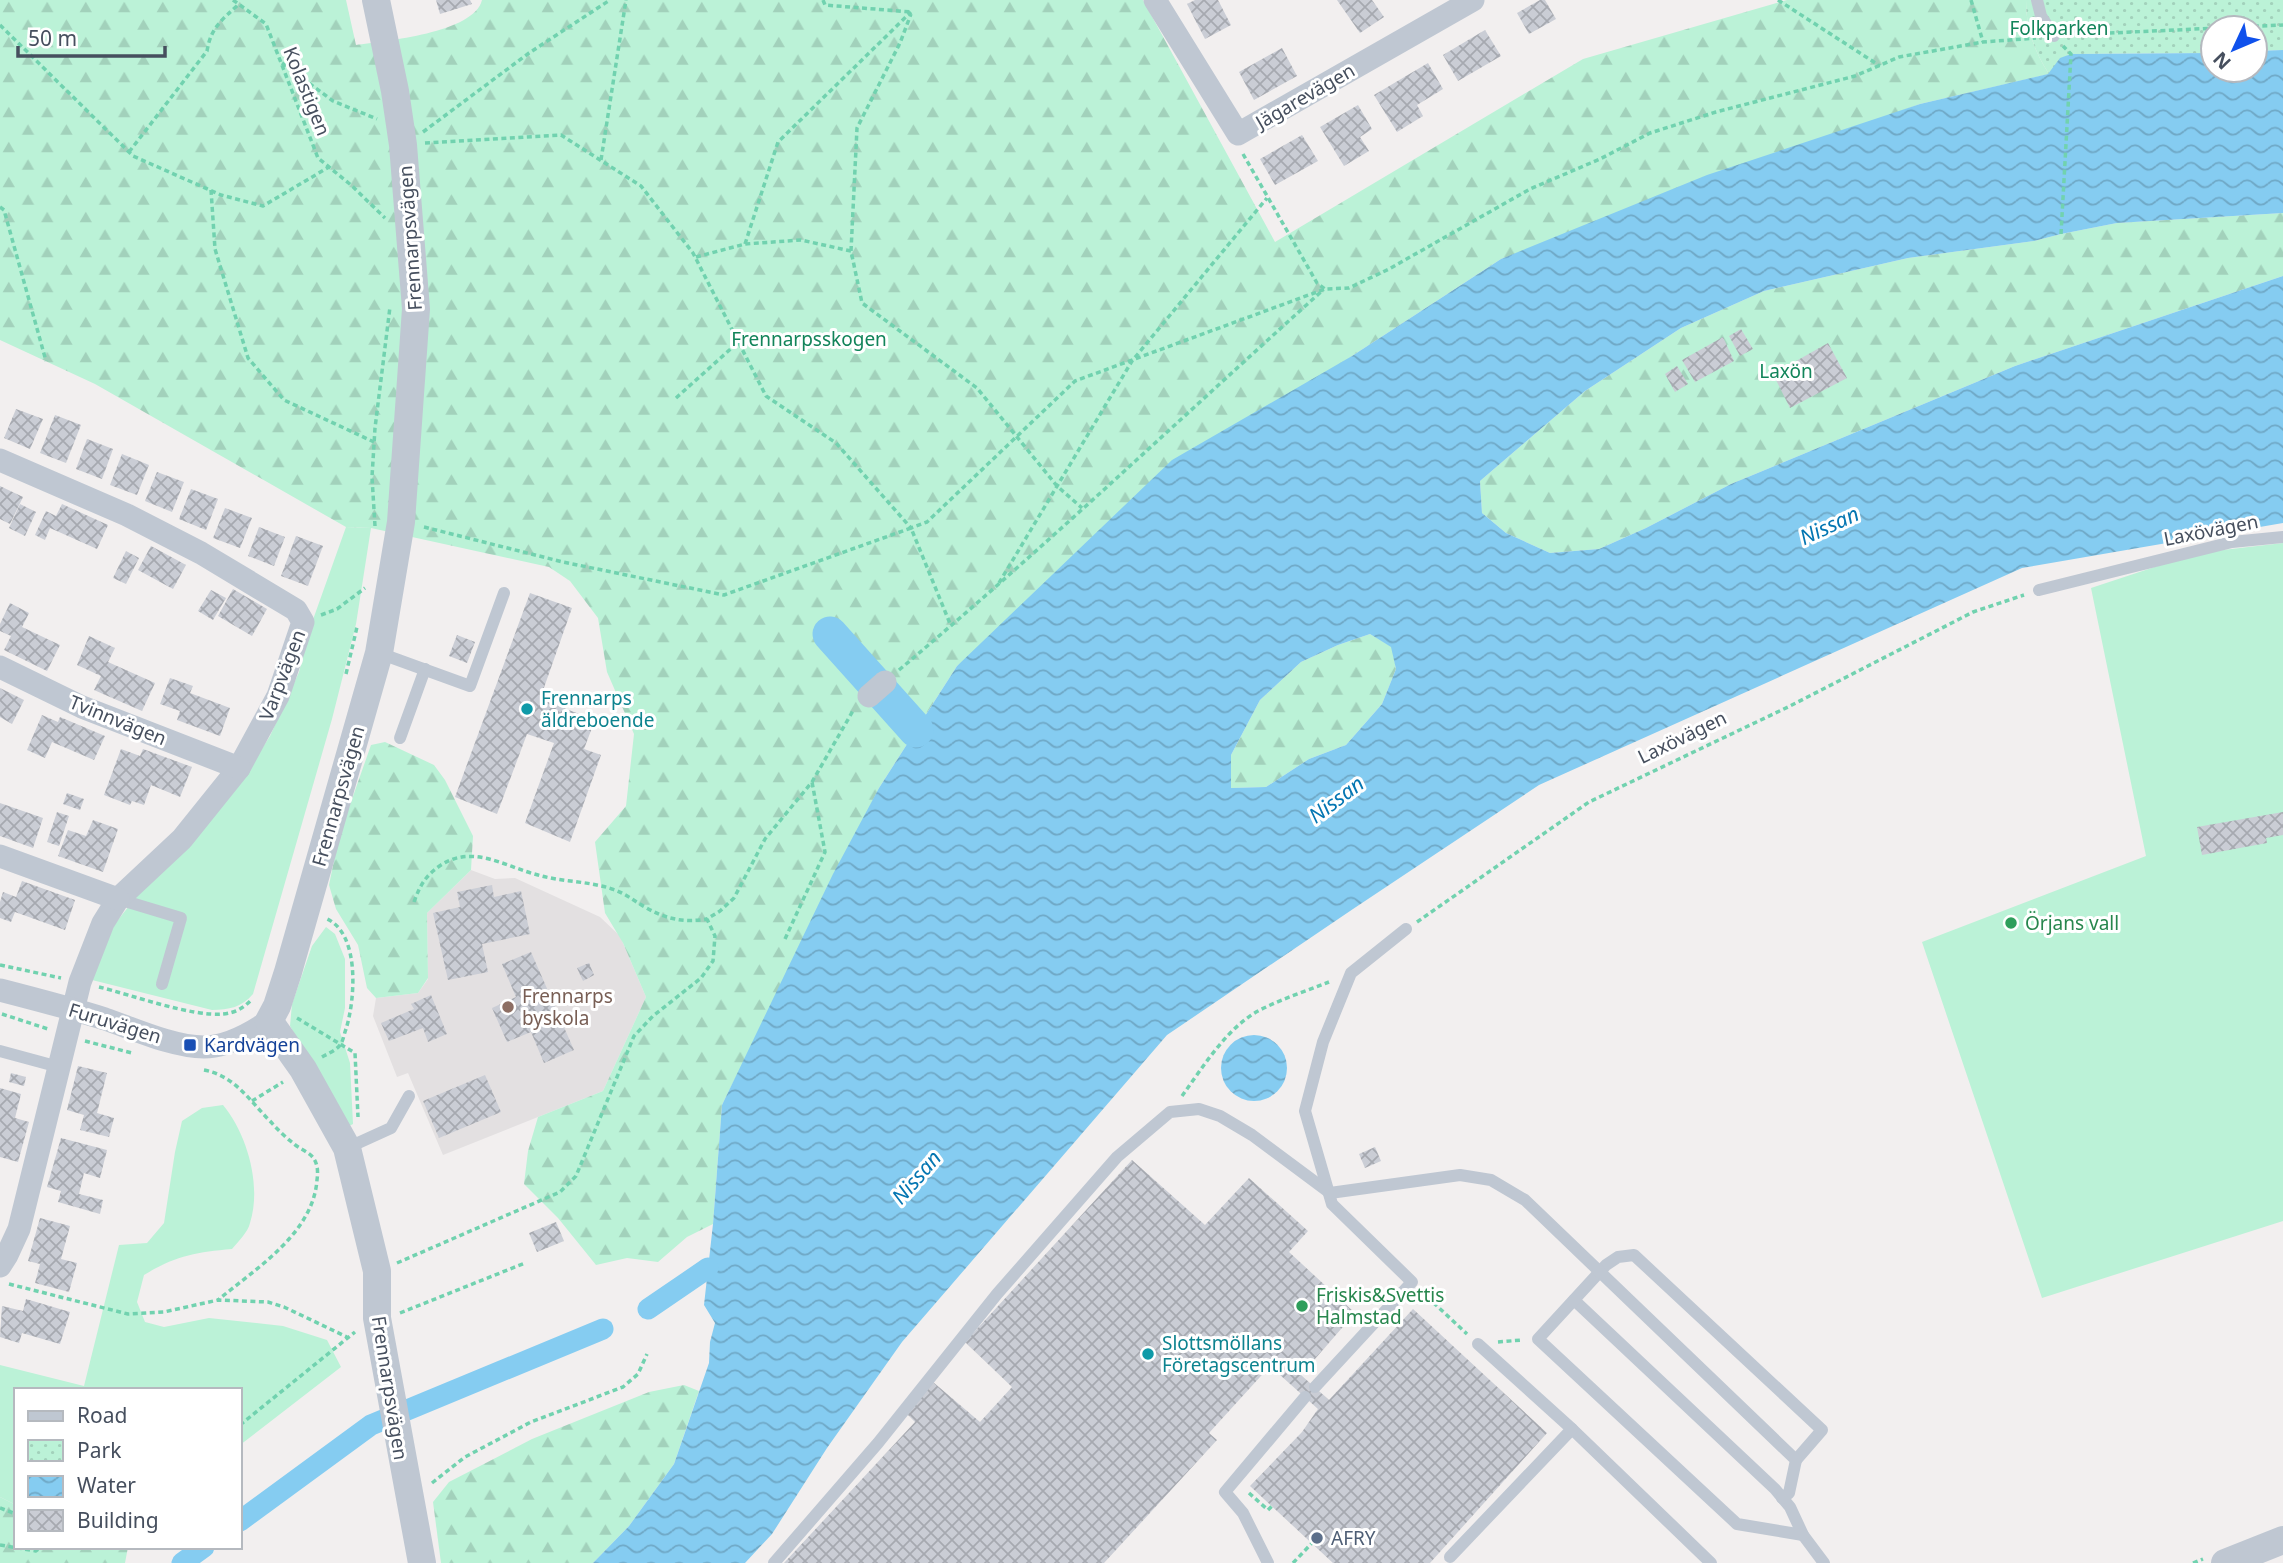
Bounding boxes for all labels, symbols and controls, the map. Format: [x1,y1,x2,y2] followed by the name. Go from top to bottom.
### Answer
[18,14,164,58] scale bar
[2199,14,2269,84] north arrow
[2009,15,2109,41] park label: Folkparken
[28,24,77,52] text: 50 m
[277,43,337,139] street label: Kolastigen
[2207,46,2236,75] text: N
[1249,57,1359,136] street label: Jägarevägen
[392,165,428,311] street label: Frennarpsvägen
[731,326,887,352] park label: Frennarpsskogen
[1759,358,1813,384] park label: Laxön
[1795,499,1863,551] water label: Nissan
[2161,508,2261,552] street label: Laxövägen
[253,626,311,724] street label: Varpvägen
[541,685,654,733] place label: Frennarps äldreboende
[66,689,170,751] street label: Tvinnvägen
[519,701,535,717] marker: Frennarps äldreboende
[1633,704,1731,770] street label: Laxövägen
[305,723,371,869] street label: Frennarpsvägen
[1303,769,1369,829] water label: Nissan
[2025,910,2119,936] place label: Örjans vall
[2003,915,2019,931] marker: Örjans vall
[522,983,613,1031] place label: Frennarps byskola
[65,997,165,1049] street label: Furuvägen
[500,999,516,1015] marker: Frennarps byskola
[204,1032,300,1058] place label: Kardvägen
[182,1037,198,1053] marker: Kardvägen
[885,1144,947,1210] water label: Nissan
[1316,1282,1444,1330] place label: Friskis&Svettis Halmstad
[1294,1298,1310,1314] marker: Friskis&Svettis Halmstad
[366,1314,414,1462] street label: Frennarpsvägen
[1162,1330,1316,1378] place label: Slottsmöllans Företagscentrum
[1140,1346,1156,1362] marker: Slottsmöllans Företagscentrum
[14,1388,242,1549] legend
[77,1401,127,1429] text: Road
[77,1436,122,1464] text: Park
[77,1471,136,1499] text: Water
[77,1506,159,1534] text: Building
[1331,1525,1376,1551] place label: AFRY
[1309,1530,1325,1546] marker: AFRY

